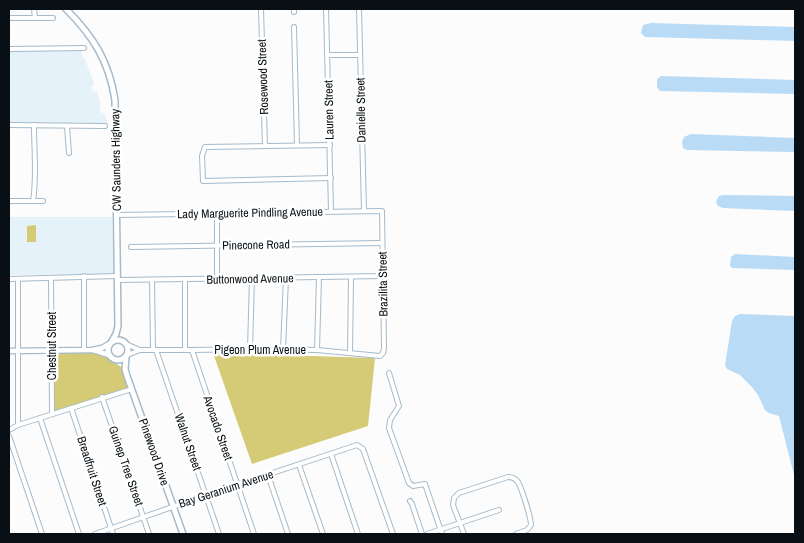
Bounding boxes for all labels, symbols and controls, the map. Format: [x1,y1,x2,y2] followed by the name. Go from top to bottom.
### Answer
[254,39,272,115] street label: Rosewood Street
[352,77,370,143] street label: Danielle Street
[320,80,338,140] street label: Lauren Street
[107,109,125,211] street label: CW Saunders Highway
[177,204,323,222] street label: Lady Marguerite Pindling Avenue
[222,236,290,254] street label: Pinecone Road
[374,251,392,317] street label: Brazilita Street
[206,270,294,288] street label: Buttonwood Avenue
[44,312,60,380] street label: Chestnut Street
[214,342,306,358] street label: Pigeon Plum Avenue
[199,393,237,463] street label: Avocado Street
[171,411,205,473] street label: Walnut Street
[135,416,173,488] street label: Pinewood Drive
[105,424,147,508] street label: Guinep Tree Street
[73,434,111,508] street label: Breadfruit Street
[177,466,275,512] street label: Bay Geranium Avenue

